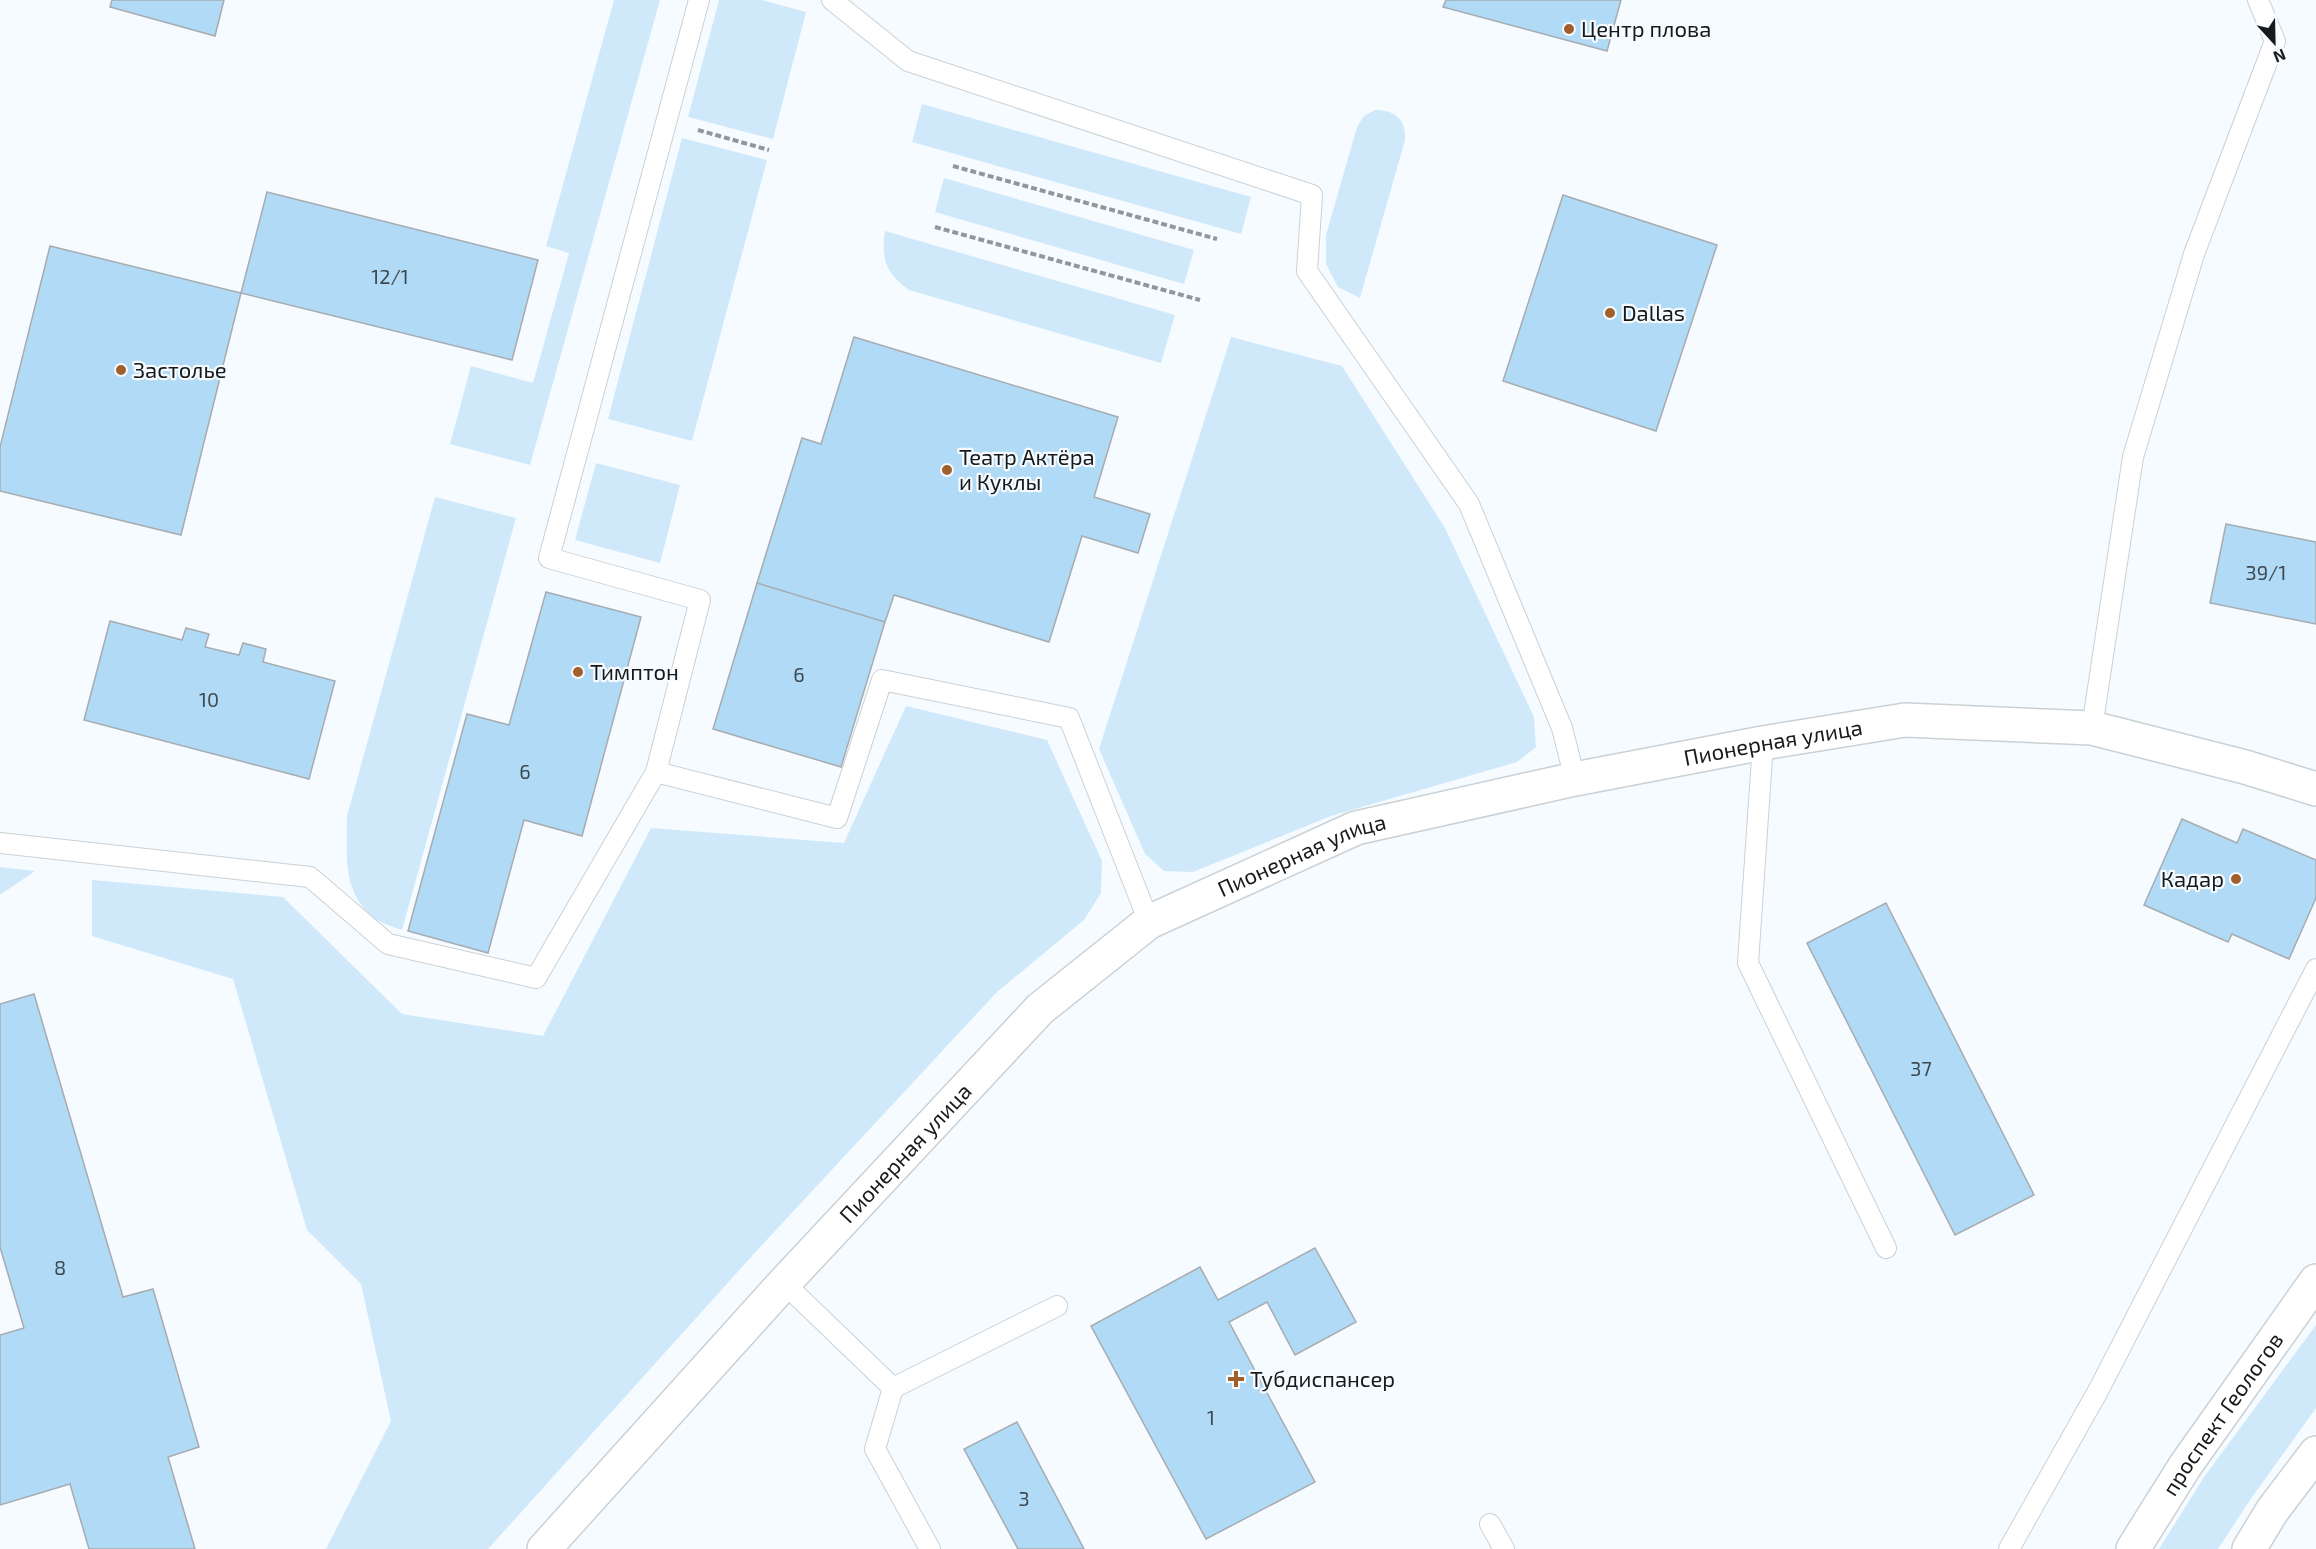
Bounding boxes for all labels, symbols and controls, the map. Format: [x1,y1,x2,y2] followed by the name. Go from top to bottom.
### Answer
[2244,12,2304,72] north arrow
[1581,15,1711,41] place label: Центр плова
[1562,22,1576,36] marker: Центр плова
[2271,45,2289,67] text: N
[371,264,409,288] house number: 12/1
[1622,299,1685,325] place label: Dallas
[1603,306,1617,320] marker: Dallas
[133,356,227,382] place label: Застолье
[114,363,128,377] marker: Застолье
[959,443,1095,495] place label: Театр Актёра и Куклы
[940,463,954,477] marker: Театр Актёра и Куклы
[2246,560,2286,584] house number: 39/1
[590,658,679,684] place label: Тимптон
[793,662,805,686] house number: 6
[571,665,585,679] marker: Тимптон
[199,687,219,711] house number: 10
[1681,713,1864,770] street label: Пионерная улица
[519,759,531,783] house number: 6
[1213,808,1388,901] street label: Пионерная улица
[2161,865,2224,891] place label: Кадар
[2229,872,2243,886] marker: Кадар
[1910,1056,1932,1080] house number: 37
[833,1077,976,1227] street label: Пионерная улица
[54,1255,66,1279] house number: 8
[2156,1327,2288,1500] street label: проспект Геологов
[1250,1365,1395,1392] place label: Тубдиспансер
[1227,1370,1245,1388] marker: Тубдиспансер
[1207,1405,1215,1429] house number: 1
[1018,1486,1030,1510] house number: 3

